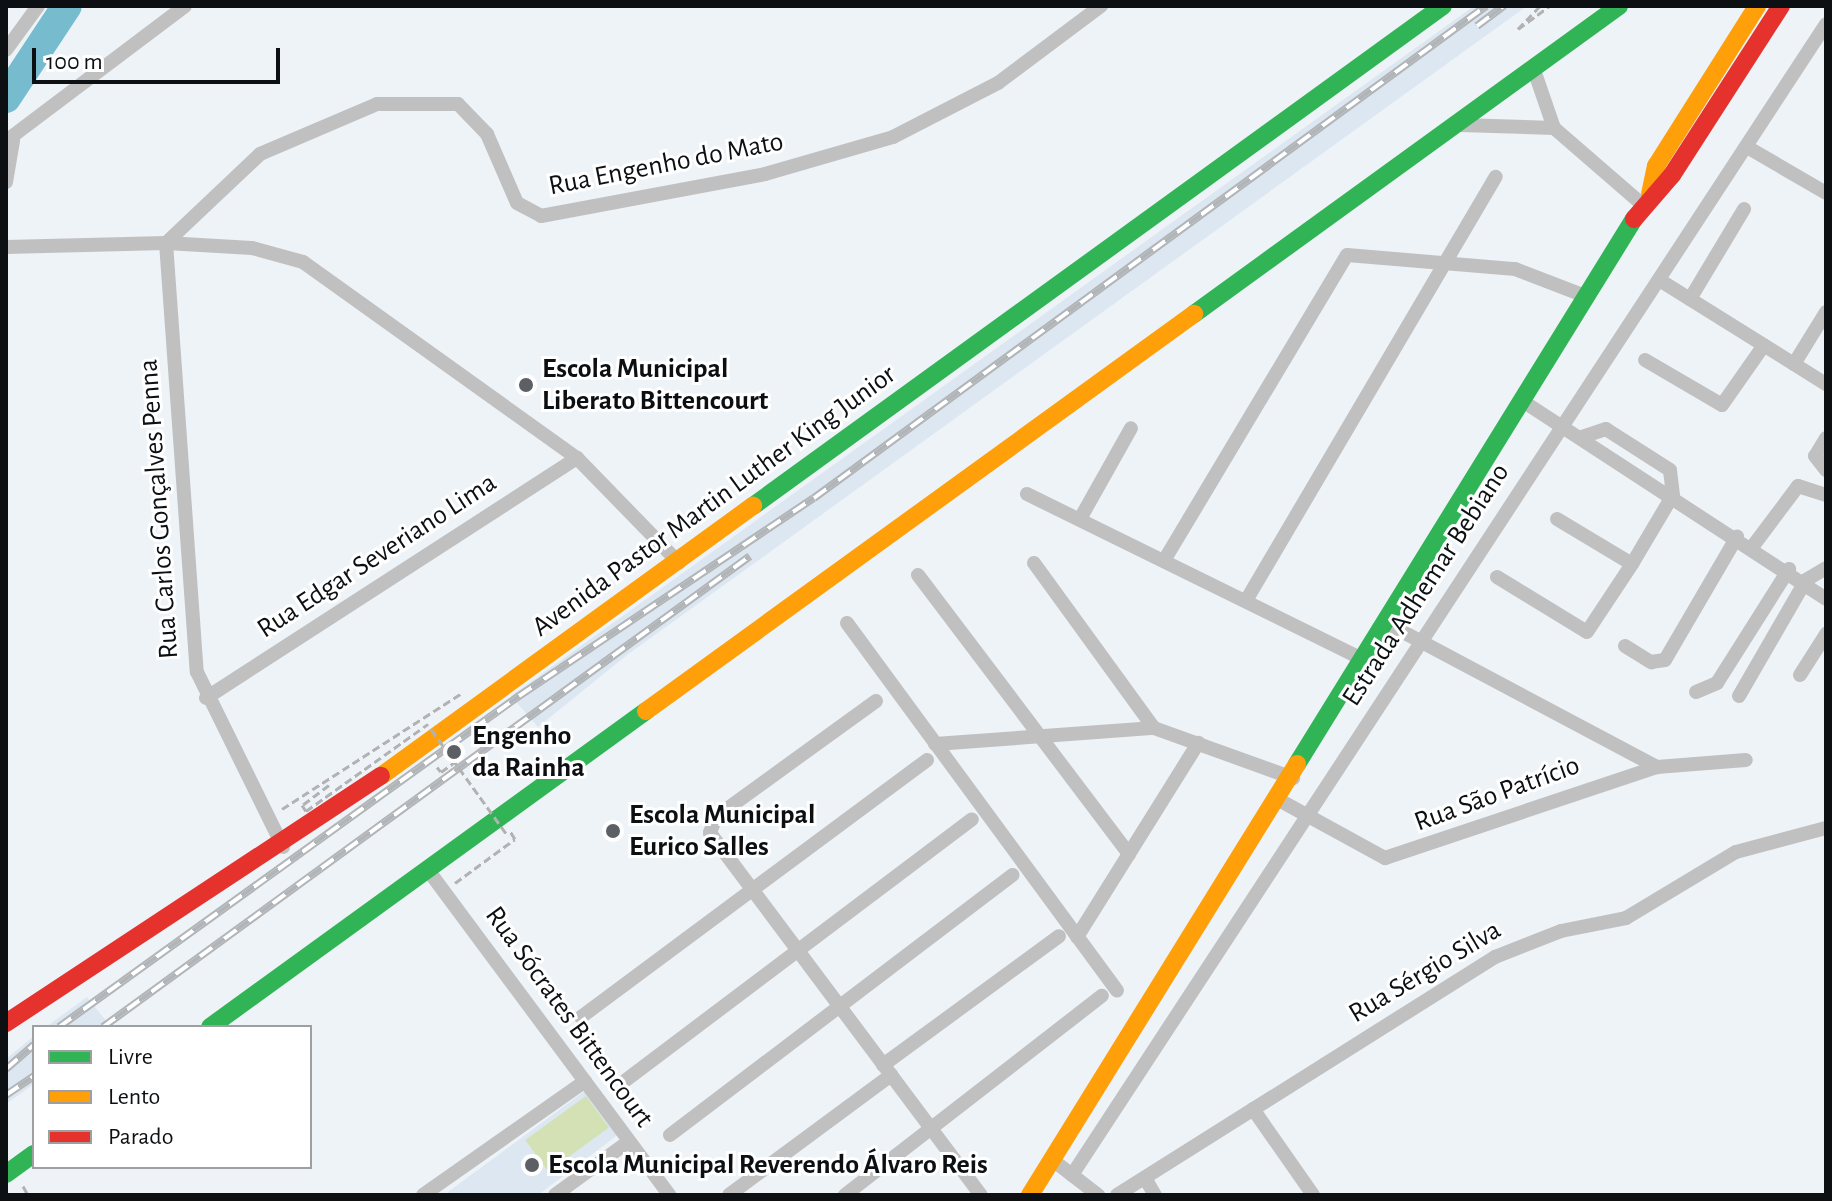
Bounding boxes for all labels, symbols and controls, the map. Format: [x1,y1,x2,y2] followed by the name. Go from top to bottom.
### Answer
[36,32,284,82] scale bar
[46,50,103,74] text: 100 m
[546,125,786,203] street label: Rua Engenho do Mato
[542,352,768,418] place label: Escola Municipal Liberato Bittencourt
[132,358,186,660] street label: Rua Carlos Gonçalves Penna
[526,358,902,644] street label: Avenida Pastor Martin Luther King Junior
[517,376,535,394] marker: Escola Municipal Liberato Bittencourt
[1335,457,1517,713] street label: Estrada Adhemar Bebiano
[251,466,503,646] street label: Rua Edgar Severiano Lima
[472,719,585,785] place label: Engenho da Rainha
[443,741,465,763] marker: Engenho da Rainha
[1410,749,1584,839] street label: Rua São Patrício
[629,798,815,864] place label: Escola Municipal Eurico Salles
[604,822,622,840] marker: Escola Municipal Eurico Salles
[478,900,660,1134] street label: Rua Sócrates Bittencourt
[1343,913,1507,1031] street label: Rua Sérgio Silva
[32,1025,312,1169] legend
[108,1045,153,1069] text: Livre
[108,1085,160,1109] text: Lento
[108,1125,174,1149] text: Parado
[548,1148,988,1182] place label: Escola Municipal Reverendo Álvaro Reis
[523,1156,541,1174] marker: Escola Municipal Reverendo Álvaro Reis

